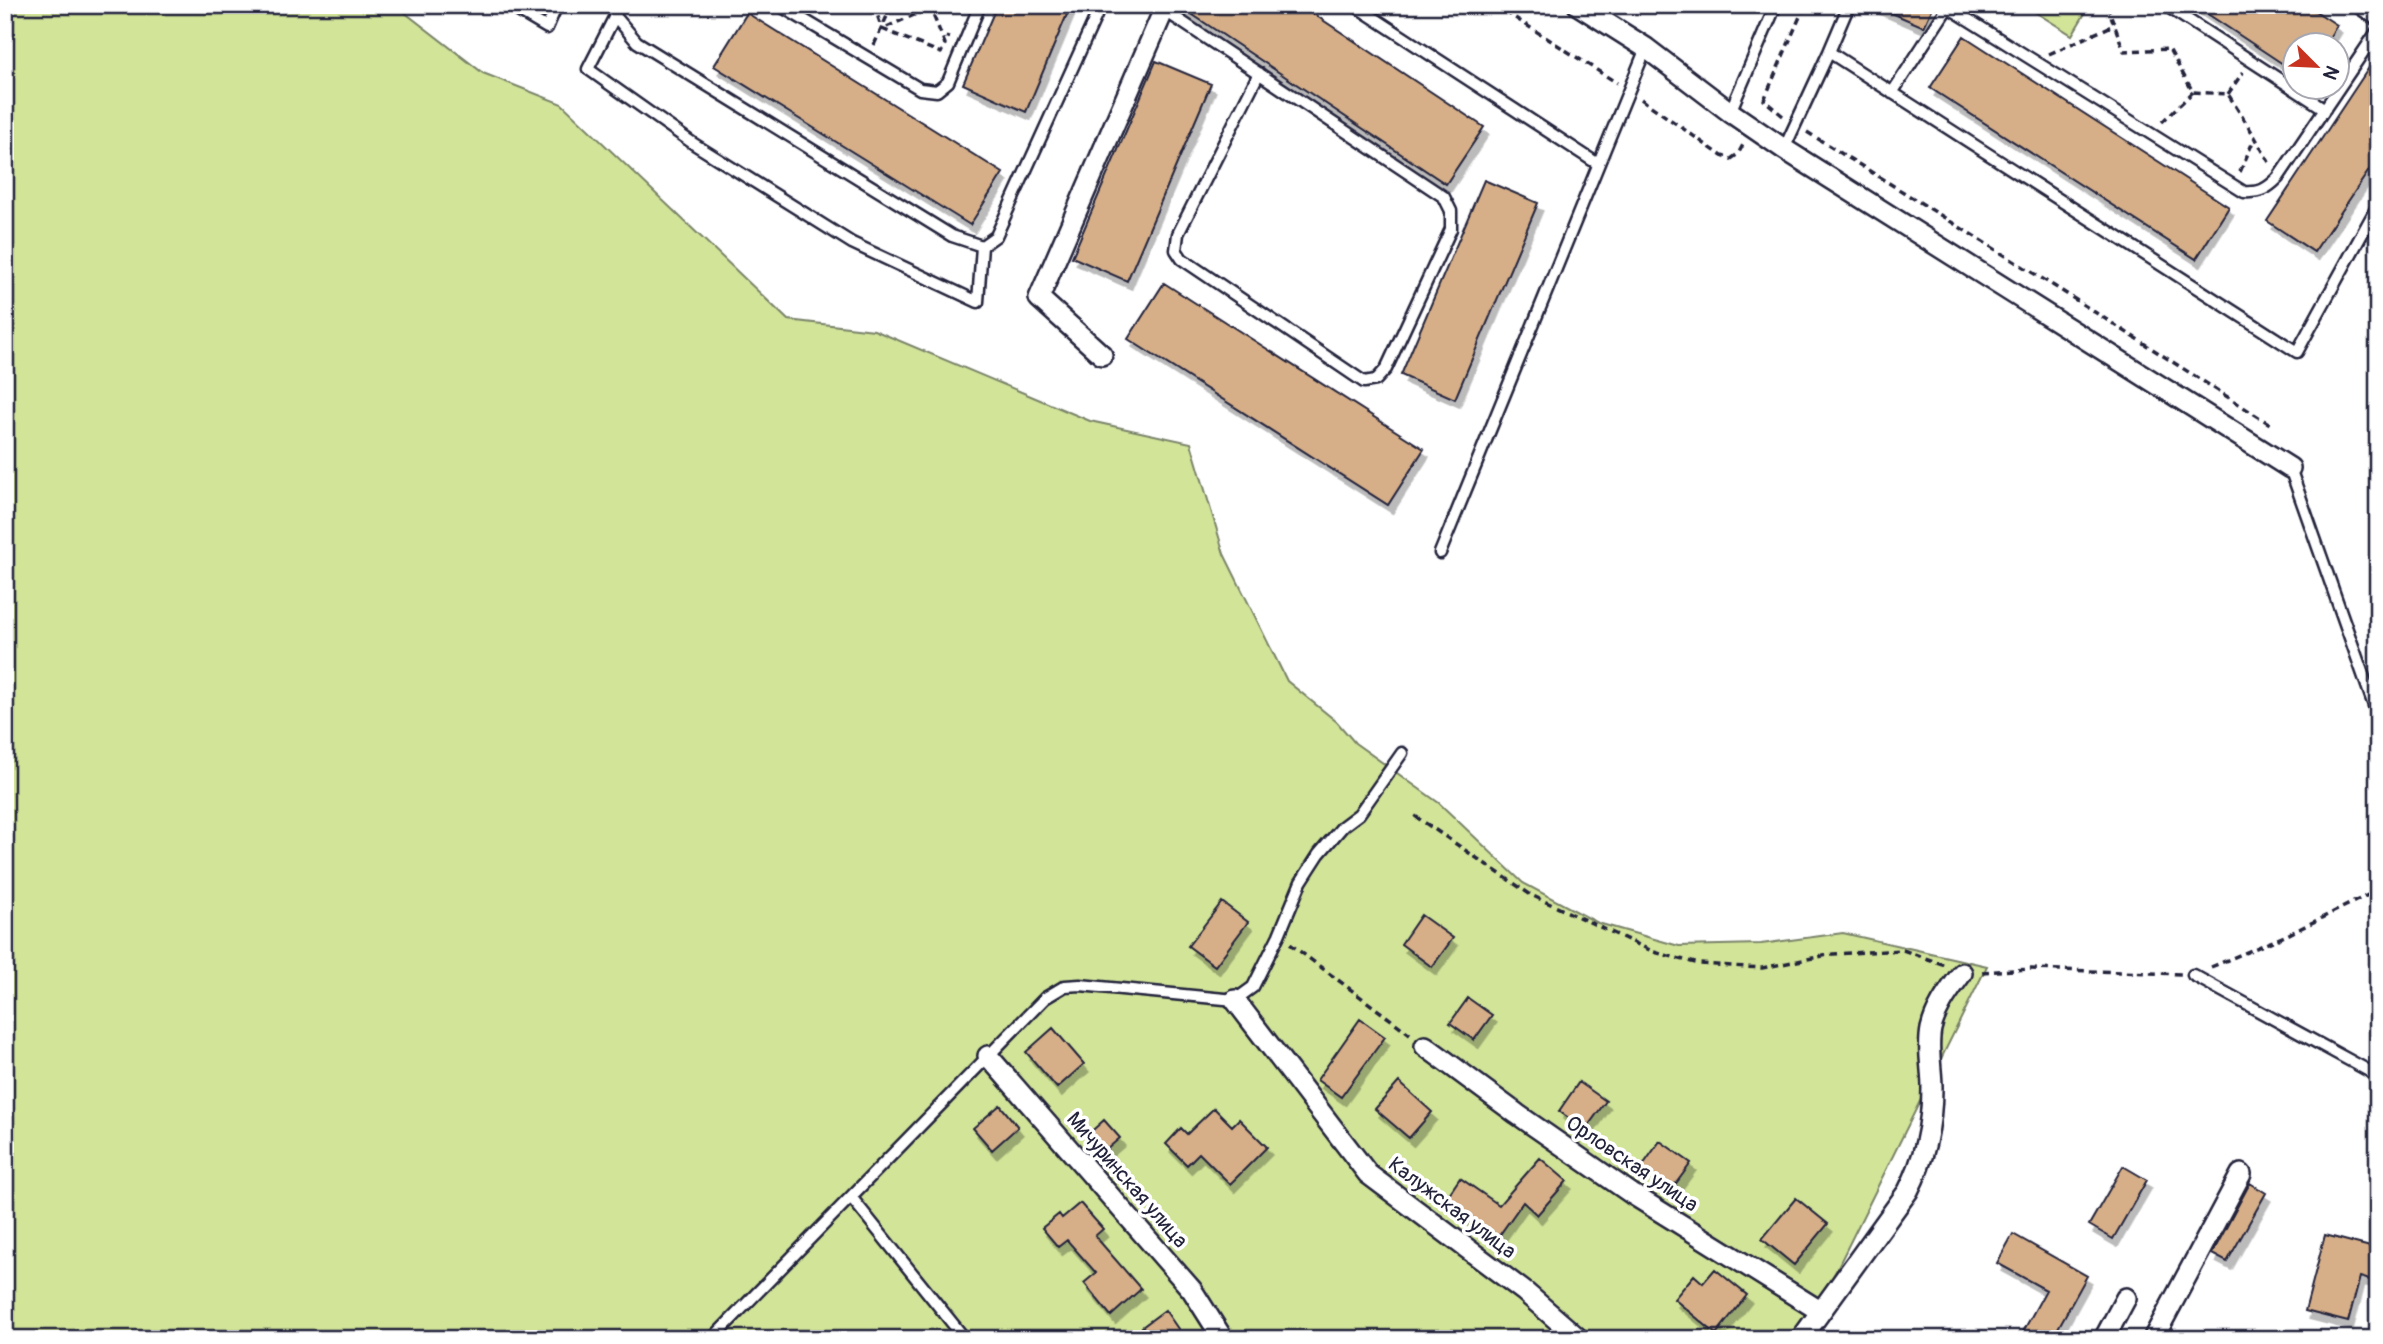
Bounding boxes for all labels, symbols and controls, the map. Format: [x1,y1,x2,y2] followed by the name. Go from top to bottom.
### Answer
[2282,32,2352,102] north arrow
[2317,62,2344,83] text: N
[1060,1106,1194,1254] street label: Мичуринская улица
[1561,1110,1703,1218] street label: Орловская улица
[1383,1151,1521,1265] street label: Калужская улица

